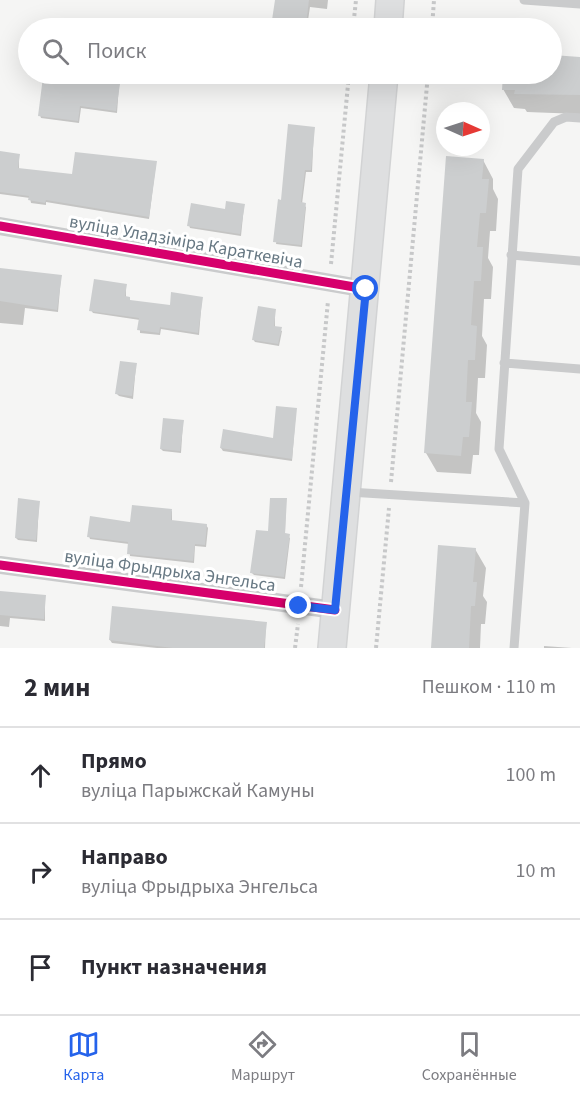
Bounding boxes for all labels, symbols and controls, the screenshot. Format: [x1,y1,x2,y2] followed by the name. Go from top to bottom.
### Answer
[18,18,562,84] search box
[39,35,72,68] icon: search
[87,35,146,67] text: Поиск
[436,102,490,156] north arrow
[67,209,305,275] street label: вуліца Уладзіміра Караткевіча
[352,275,378,301] route start
[63,544,277,598] street label: вуліца Фрыдрыха Энгельса
[285,592,311,618] route end
[24,669,90,706] text: 2 мин
[422,673,556,701] text: Пешком · 110 m
[81,745,147,777] text: Прямо
[24,759,57,792] icon: ahead
[506,761,556,789] text: 100 m
[81,777,315,805] text: вуліца Парыжскай Камуны
[81,841,168,873] text: Направо
[24,855,57,888] icon: right
[516,857,556,885] text: 10 m
[81,873,318,901] text: вуліца Фрыдрыха Энгельса
[24,951,57,984] icon: arrive
[81,951,267,983] text: Пункт назначения
[63,1028,104,1086] tab: Карта
[231,1028,295,1086] tab: Маршрут
[422,1028,517,1086] tab: Сохранённые

